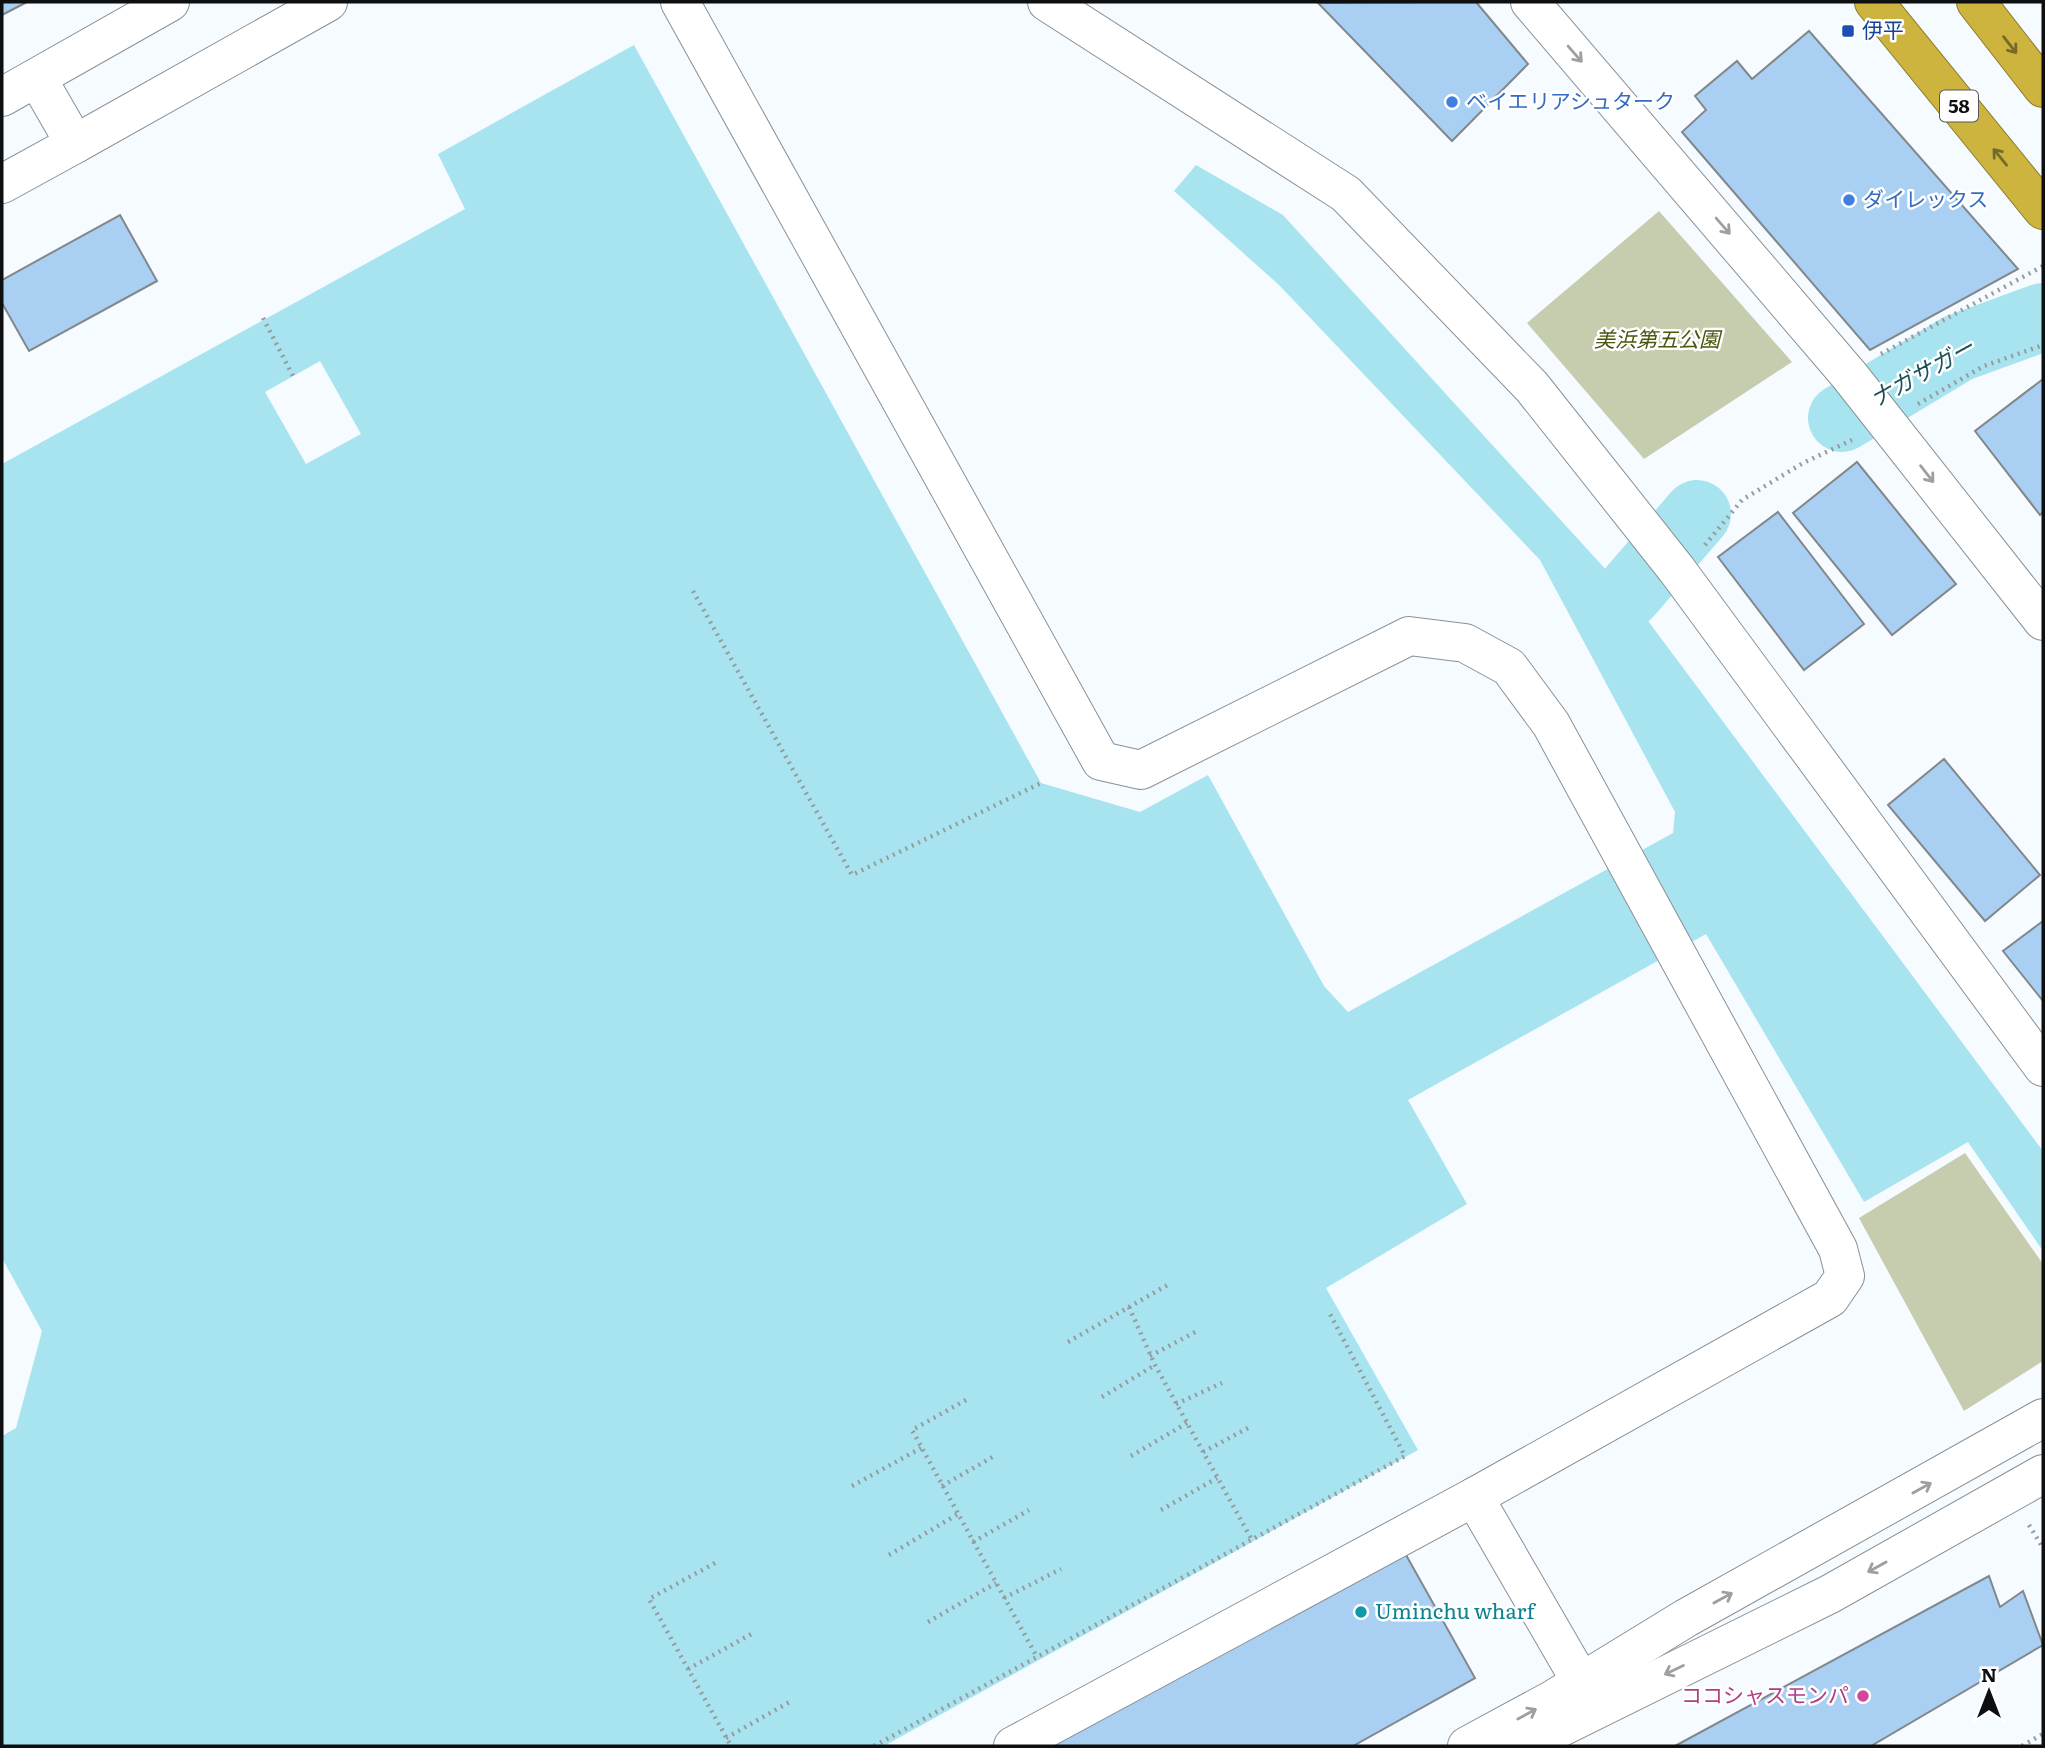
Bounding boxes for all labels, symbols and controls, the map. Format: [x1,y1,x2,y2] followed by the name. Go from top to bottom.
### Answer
[1862,13,1904,44] place label: 伊平
[1840,23,1856,39] marker: 伊平
[2002,35,2017,54] one-way arrow
[1567,44,1583,62] one-way arrow
[1466,84,1675,115] place label: ベイエリアシュターク
[1940,90,1978,122] road number: 58
[1444,94,1460,110] marker: ベイエリアシュターク
[1993,148,2008,166] one-way arrow
[1863,182,1988,213] place label: ダイレックス
[1841,192,1857,208] marker: ダイレックス
[1715,217,1731,235] one-way arrow
[1594,322,1723,353] park label: 美浜第五公園
[1862,328,1980,414] water label: ナガサガー
[1919,465,1934,483] one-way arrow
[1911,1481,1932,1494] one-way arrow
[1867,1561,1888,1574] one-way arrow
[1712,1591,1732,1605] one-way arrow
[1375,1594,1537,1625] place label: Uminchu wharf
[1353,1604,1369,1620] marker: Uminchu wharf
[1954,1657,2024,1727] north arrow
[1981,1660,1997,1688] text: N
[1664,1663,1685,1677] one-way arrow
[1681,1678,1849,1709] place label: ココシャスモンパ
[1855,1688,1871,1704] marker: ココシャスモンパ
[1516,1706,1537,1720] one-way arrow

